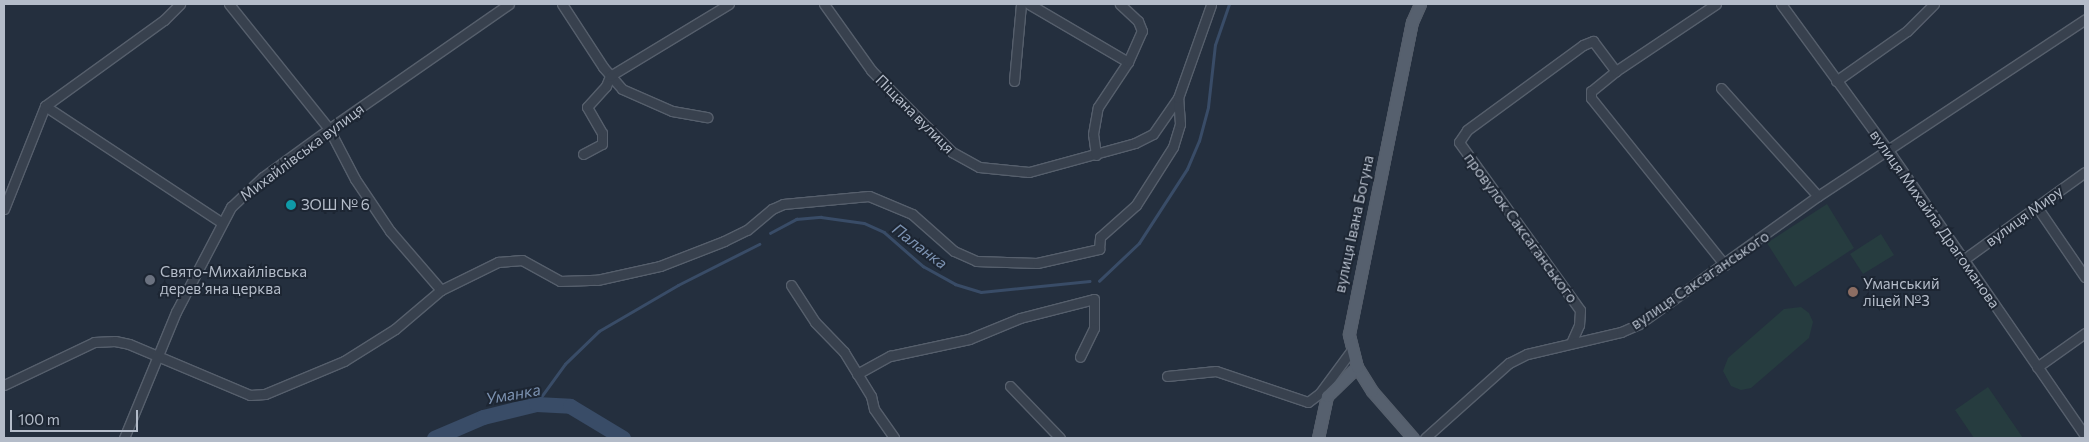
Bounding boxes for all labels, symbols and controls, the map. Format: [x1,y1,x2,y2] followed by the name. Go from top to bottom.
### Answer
[872,71,958,157] street label: Піщана вулиця
[236,99,368,205] street label: Михайлівська вулиця
[1866,126,2004,312] street label: вулиця Михайла Драгоманова
[1461,149,1581,307] street label: провулок Саксаганського
[1331,154,1377,294] street label: вулиця Івана Богуна
[1982,182,2066,250] street label: вулиця Миру
[301,196,370,214] place label: ЗОШ № 6
[285,199,297,211] marker: ЗОШ № 6
[889,219,951,273] water label: Паланка
[1627,227,1773,333] street label: вулиця Саксаганського
[160,262,307,297] place label: Свято-Михайлівська деревʼяна церква
[144,274,156,286] marker: Свято-Михайлівська деревʼяна церква
[1863,274,1940,309] place label: Уманський ліцей №3
[1847,286,1859,298] marker: Уманський ліцей №3
[484,380,542,408] water label: Уманка
[12,400,140,432] scale bar
[18,410,60,428] text: 100 m

